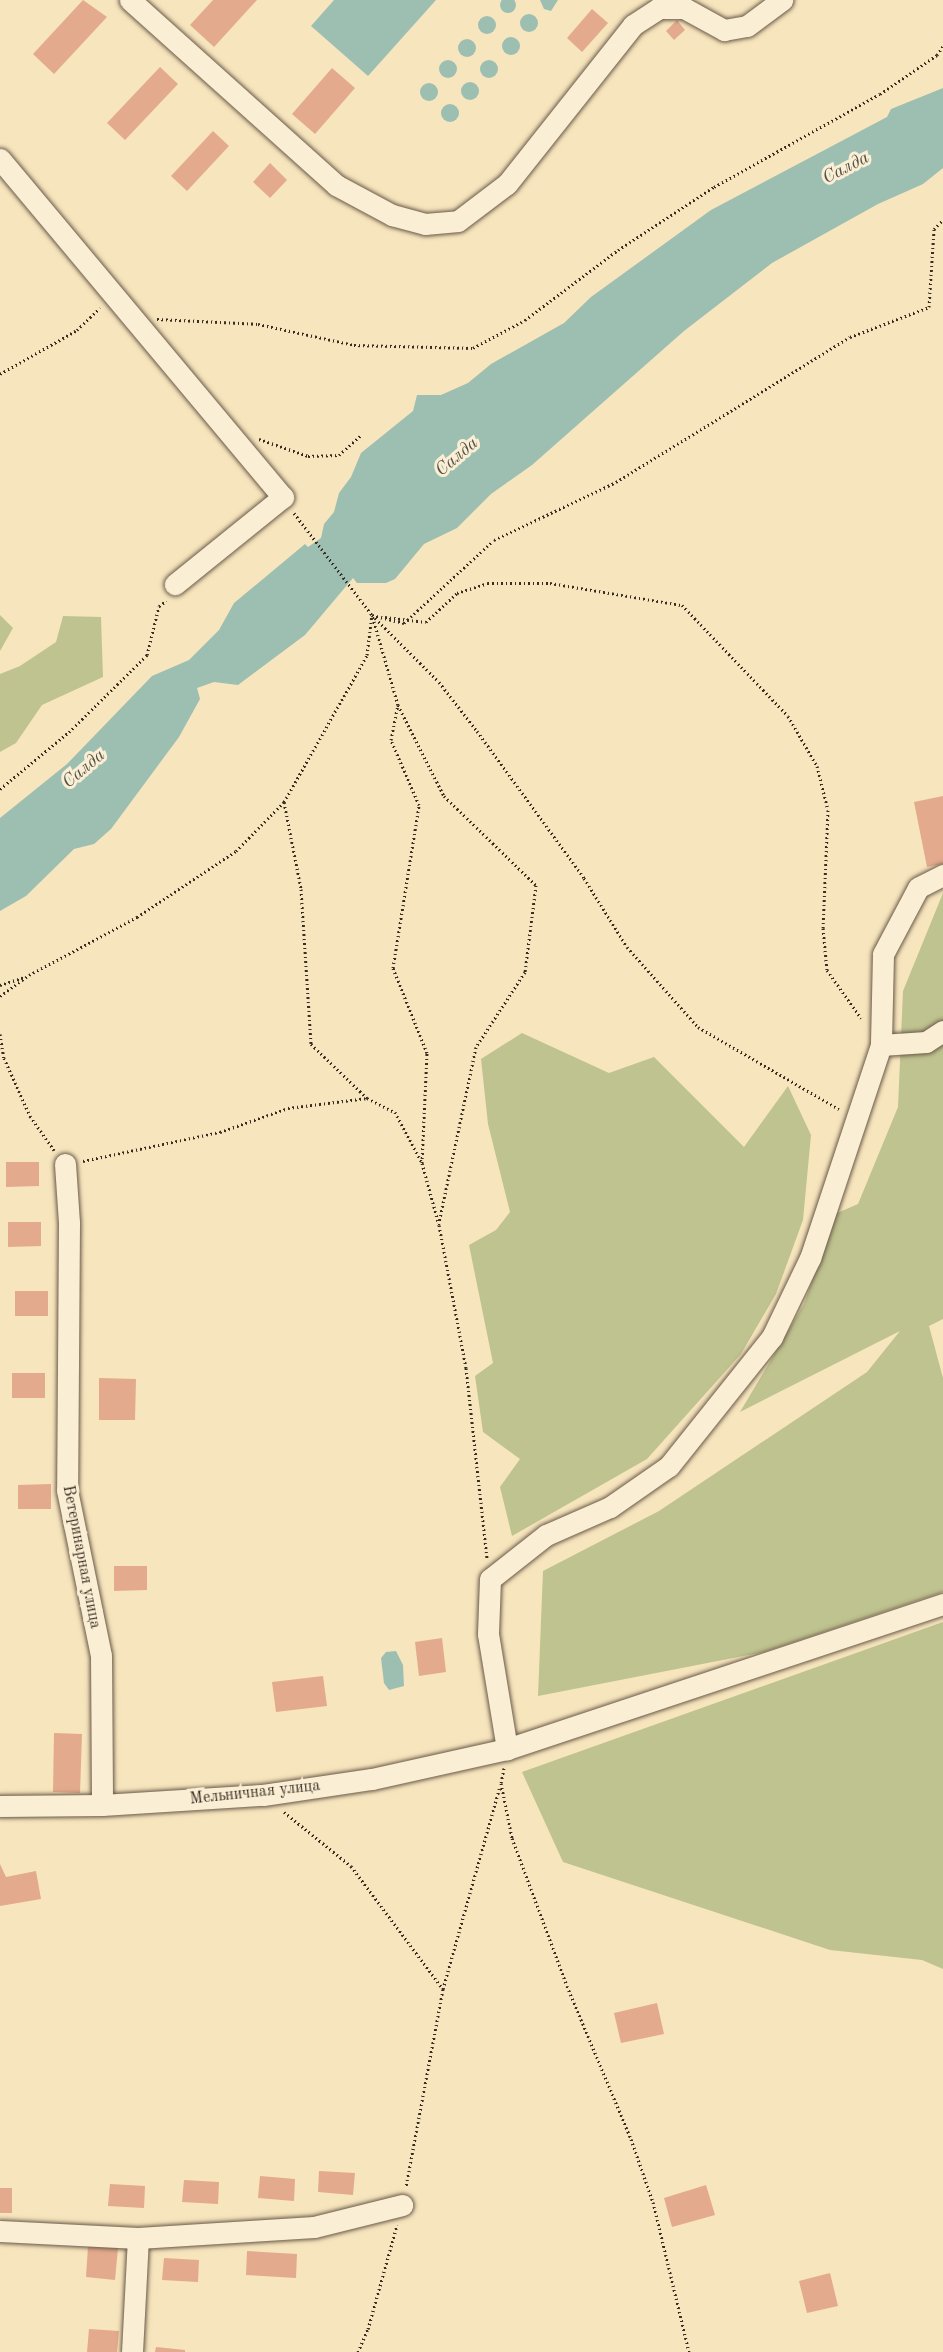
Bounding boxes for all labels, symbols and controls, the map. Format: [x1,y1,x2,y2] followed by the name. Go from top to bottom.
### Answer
[819,147,873,189] water label: Салда
[431,433,483,481] water label: Салда
[58,745,110,793] water label: Салда
[58,1484,104,1630] street label: Ветеринарная улица
[189,1777,321,1809] street label: Мельничная улица

